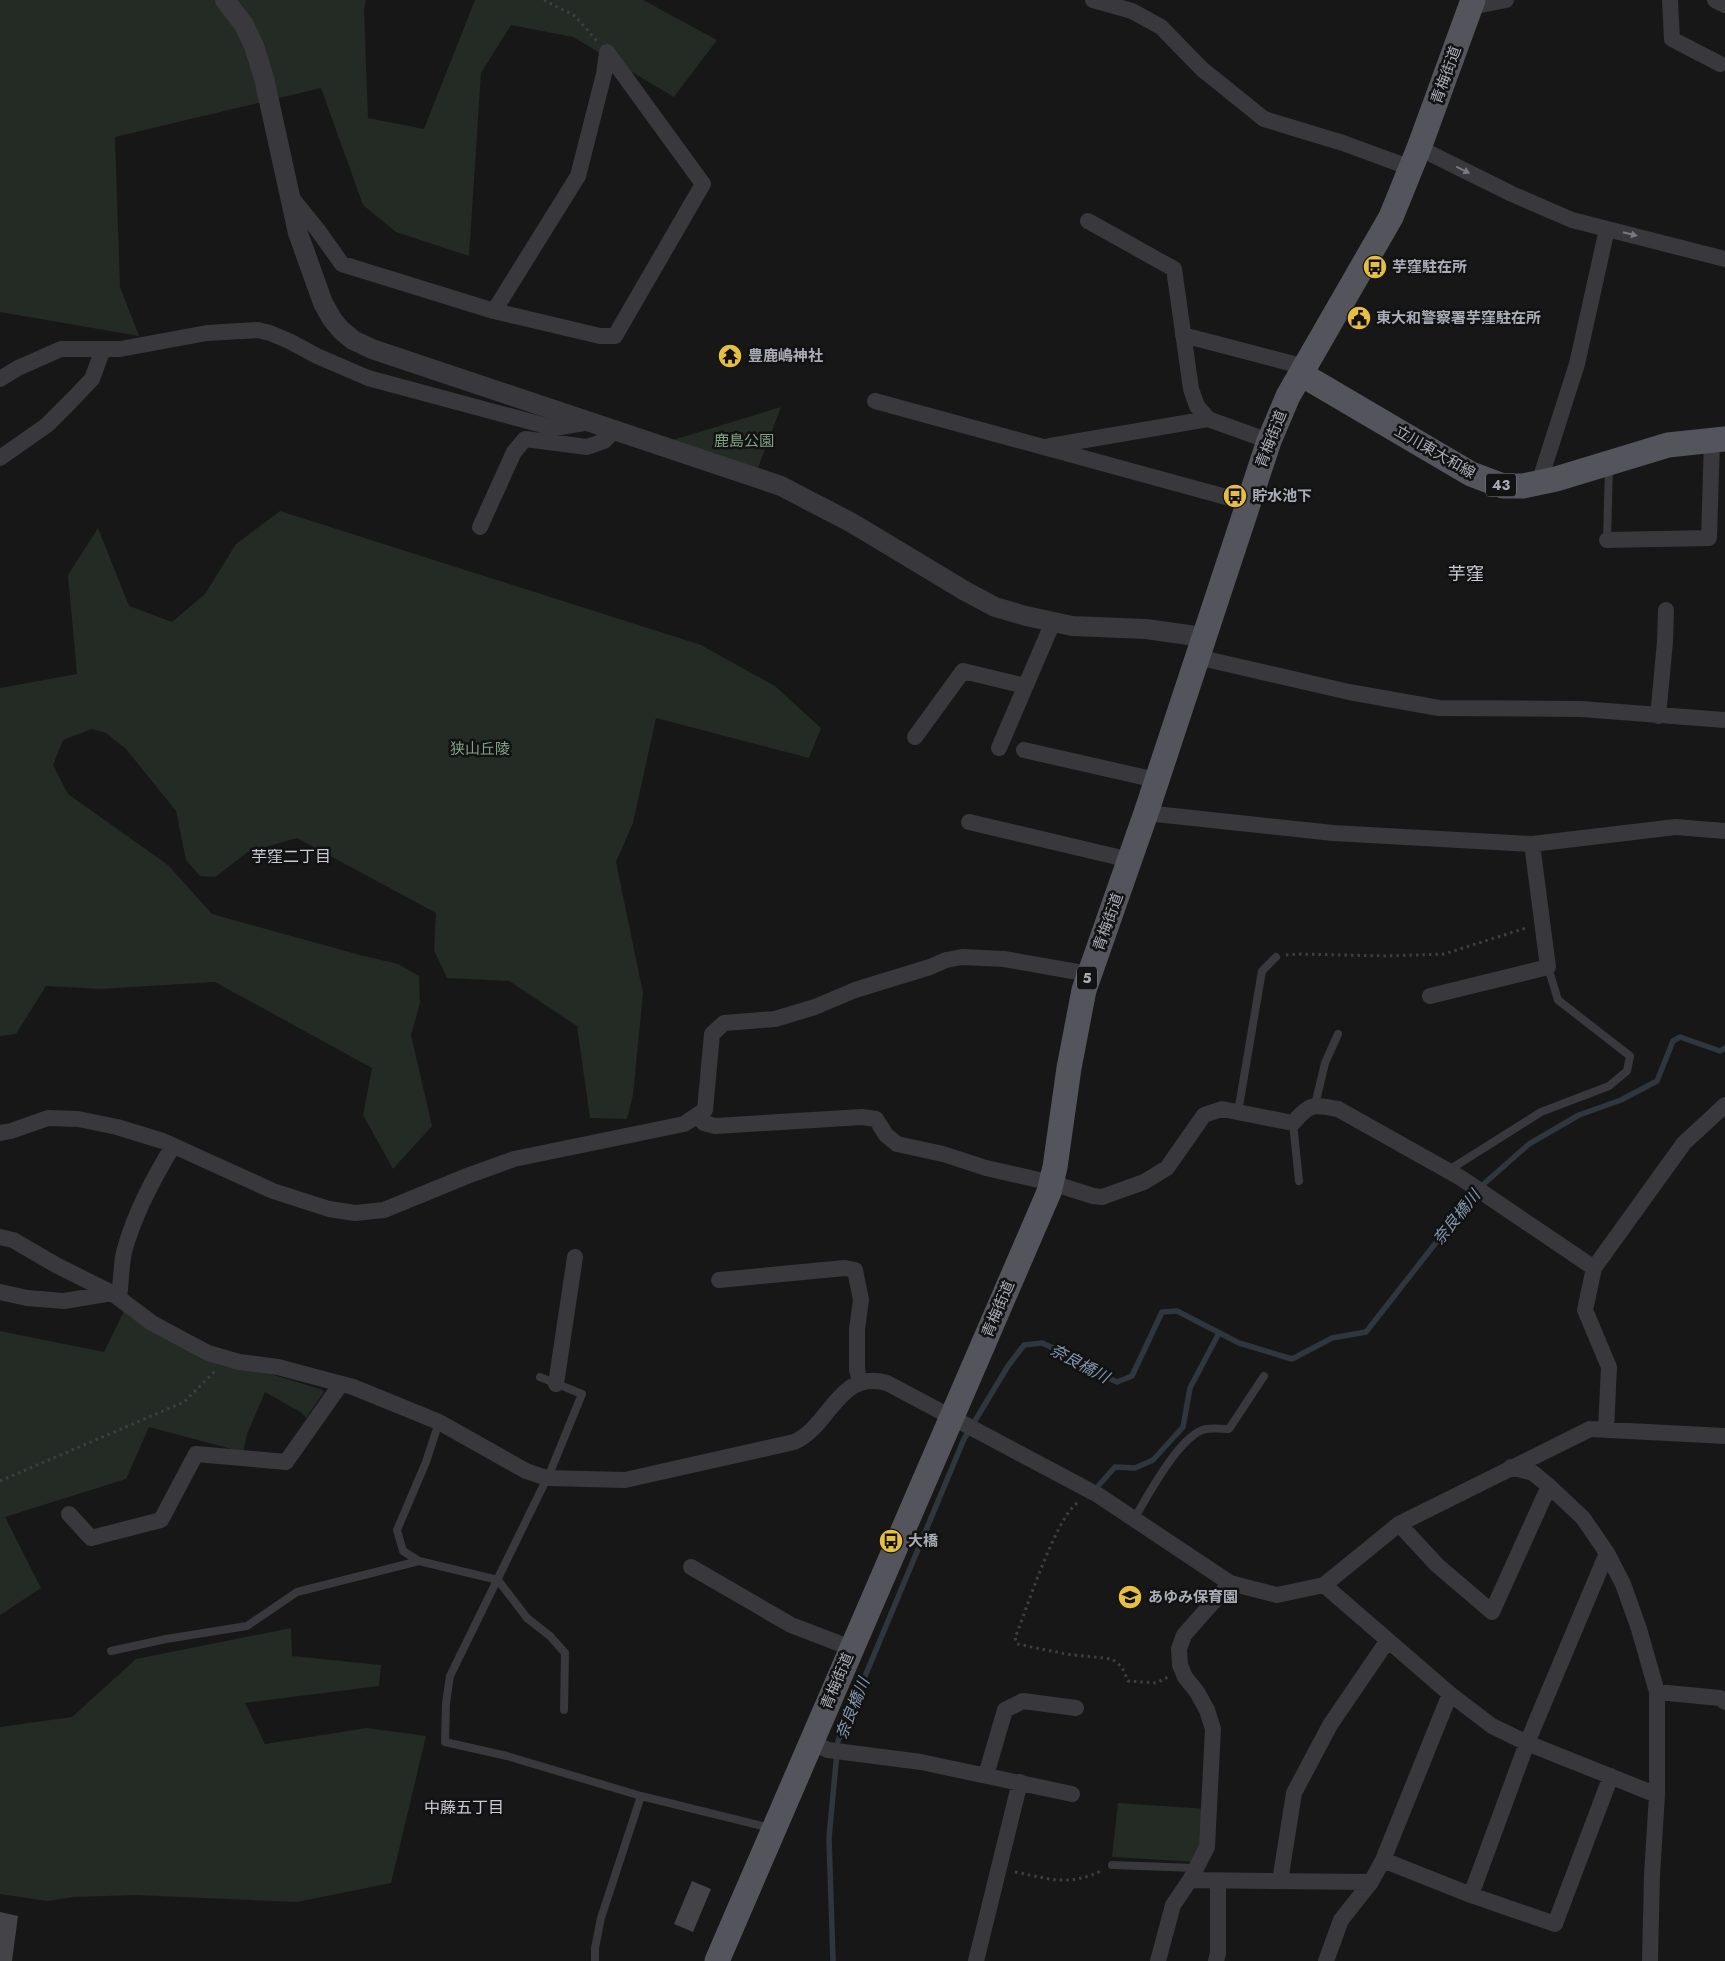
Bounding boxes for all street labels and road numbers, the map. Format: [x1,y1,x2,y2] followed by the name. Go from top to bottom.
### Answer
[1425,43,1467,107] street label: 青梅街道
[1250,407,1292,471] street label: 青梅街道
[1391,420,1479,484] street label: 立川東大和線
[1486,474,1516,496] road number: 43
[1087,890,1129,954] street label: 青梅街道
[1077,966,1097,990] road number: 5
[976,1277,1020,1341] street label: 青梅街道
[815,1649,859,1713] street label: 青梅街道

